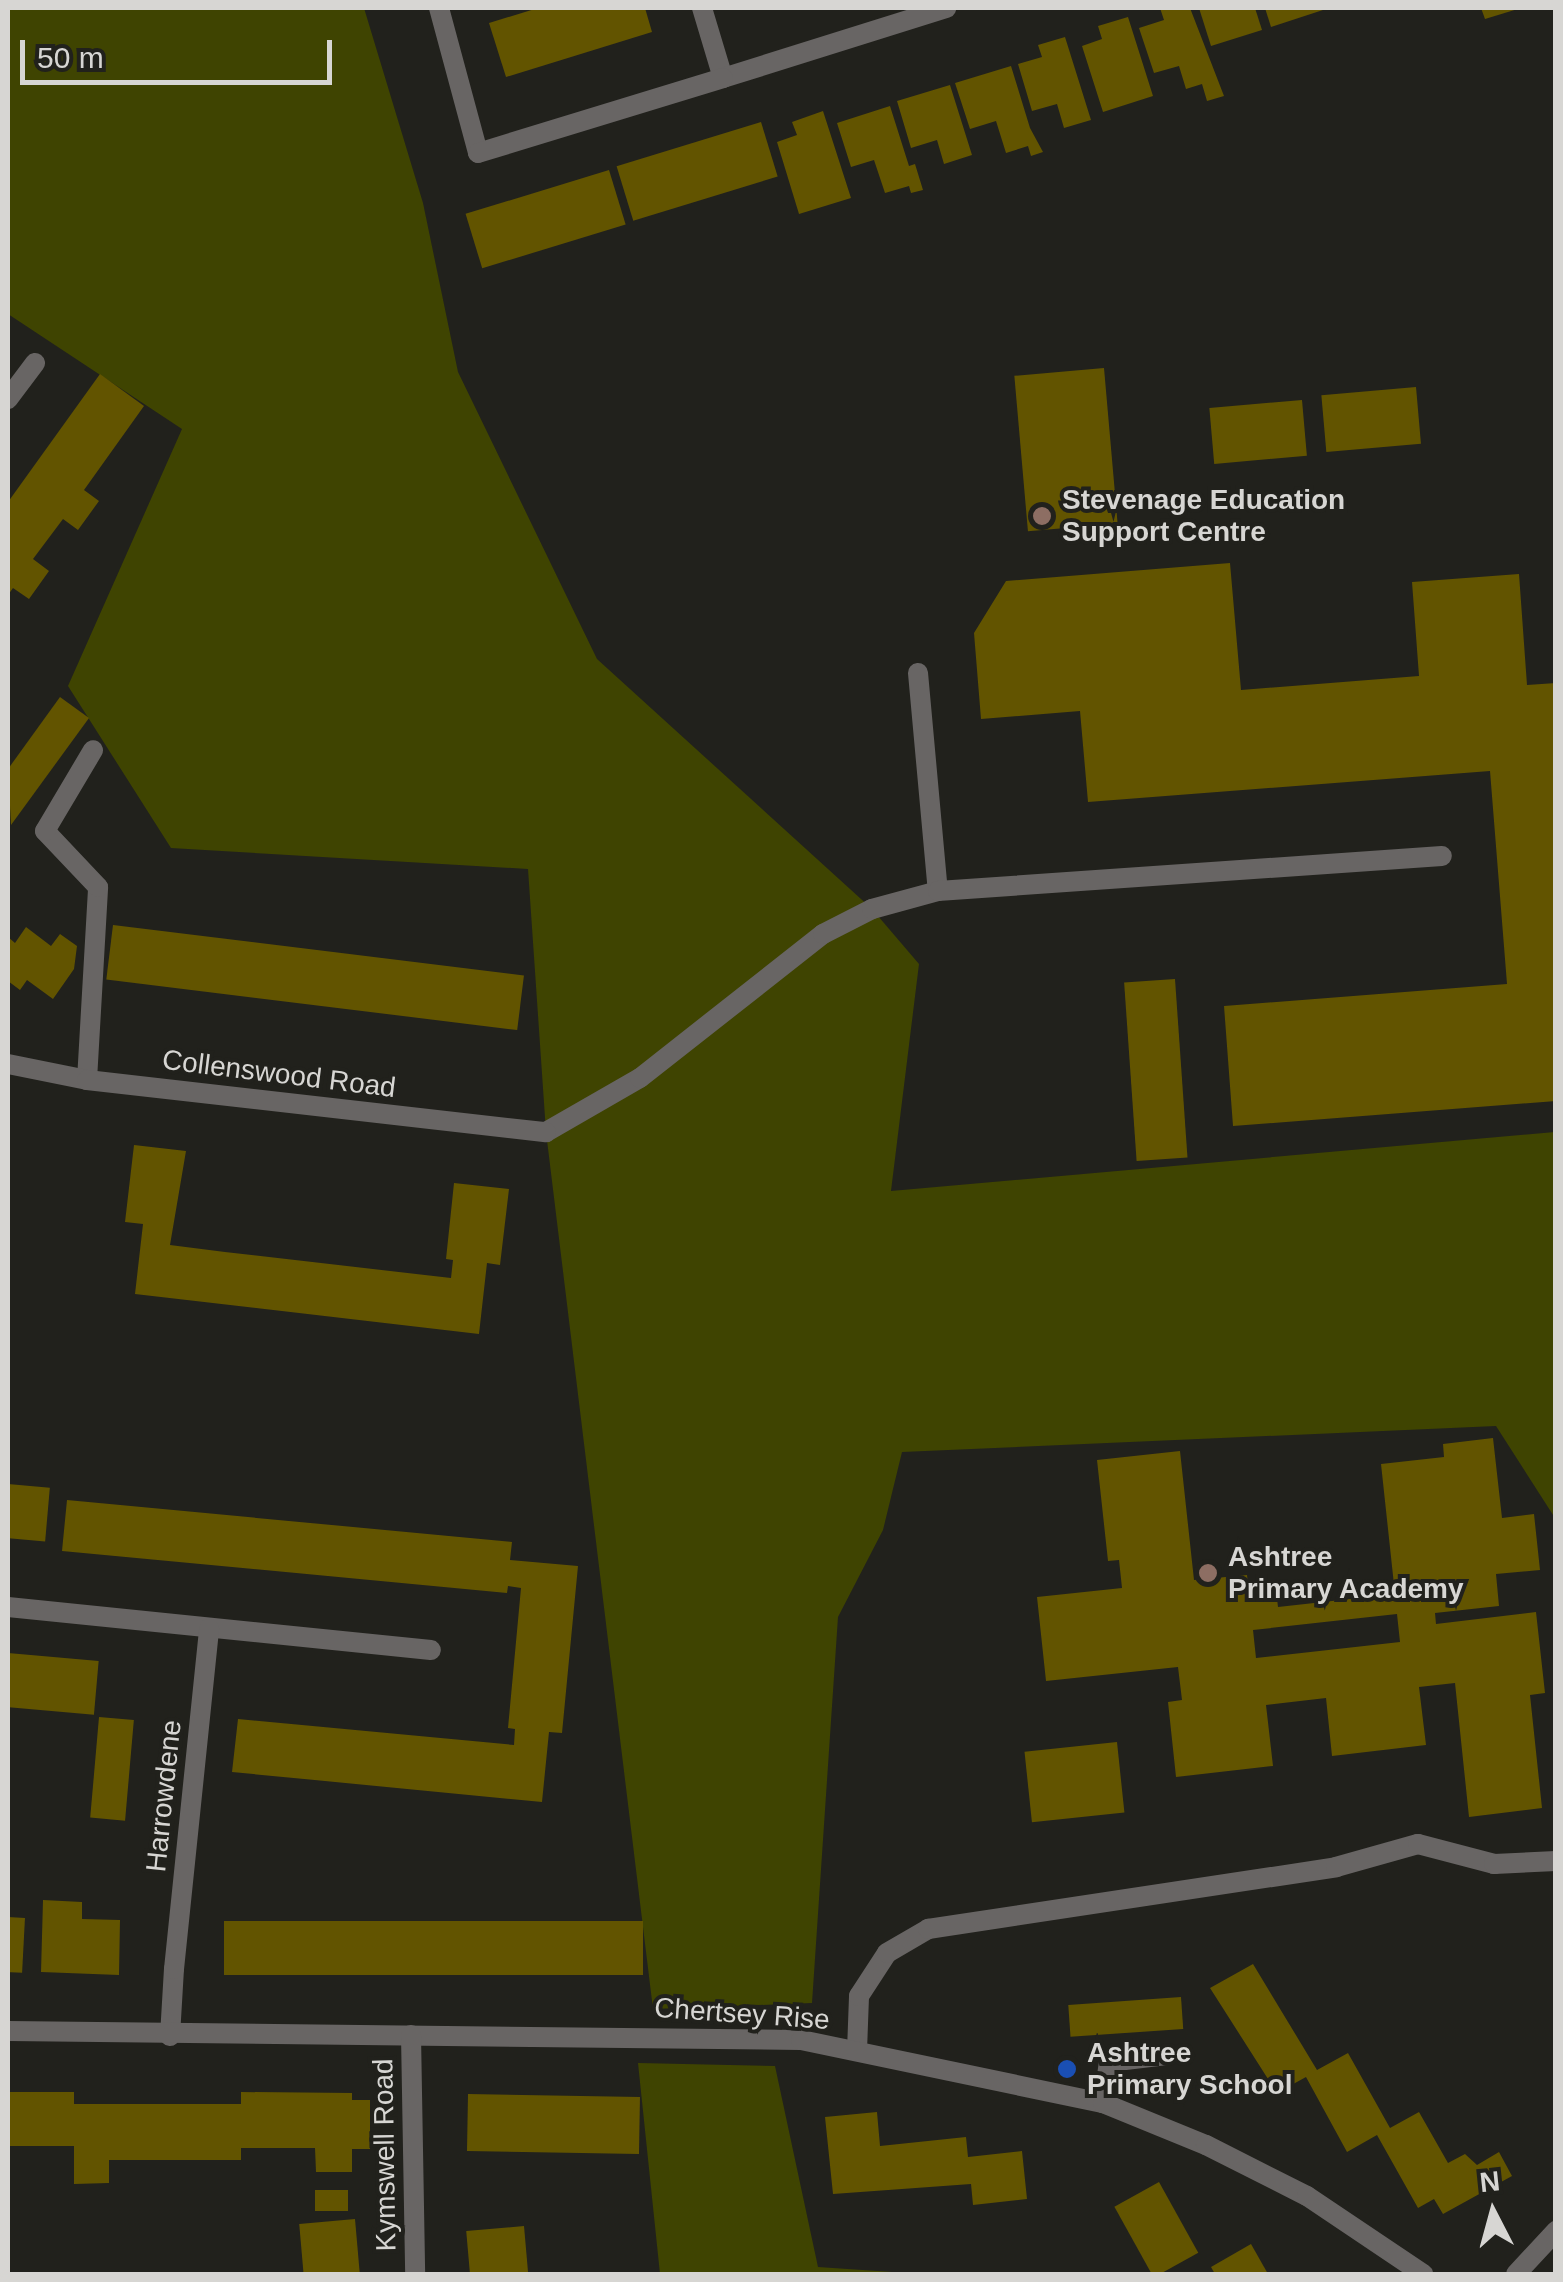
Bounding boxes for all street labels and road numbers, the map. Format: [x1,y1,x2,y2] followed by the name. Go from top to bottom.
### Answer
[160,1043,398,1105] street label: Collenswood Road
[139,1718,189,1874] street label: Harrowdene
[653,1991,831,2037] street label: Chertsey Rise
[367,2058,403,2252] street label: Kymswell Road

